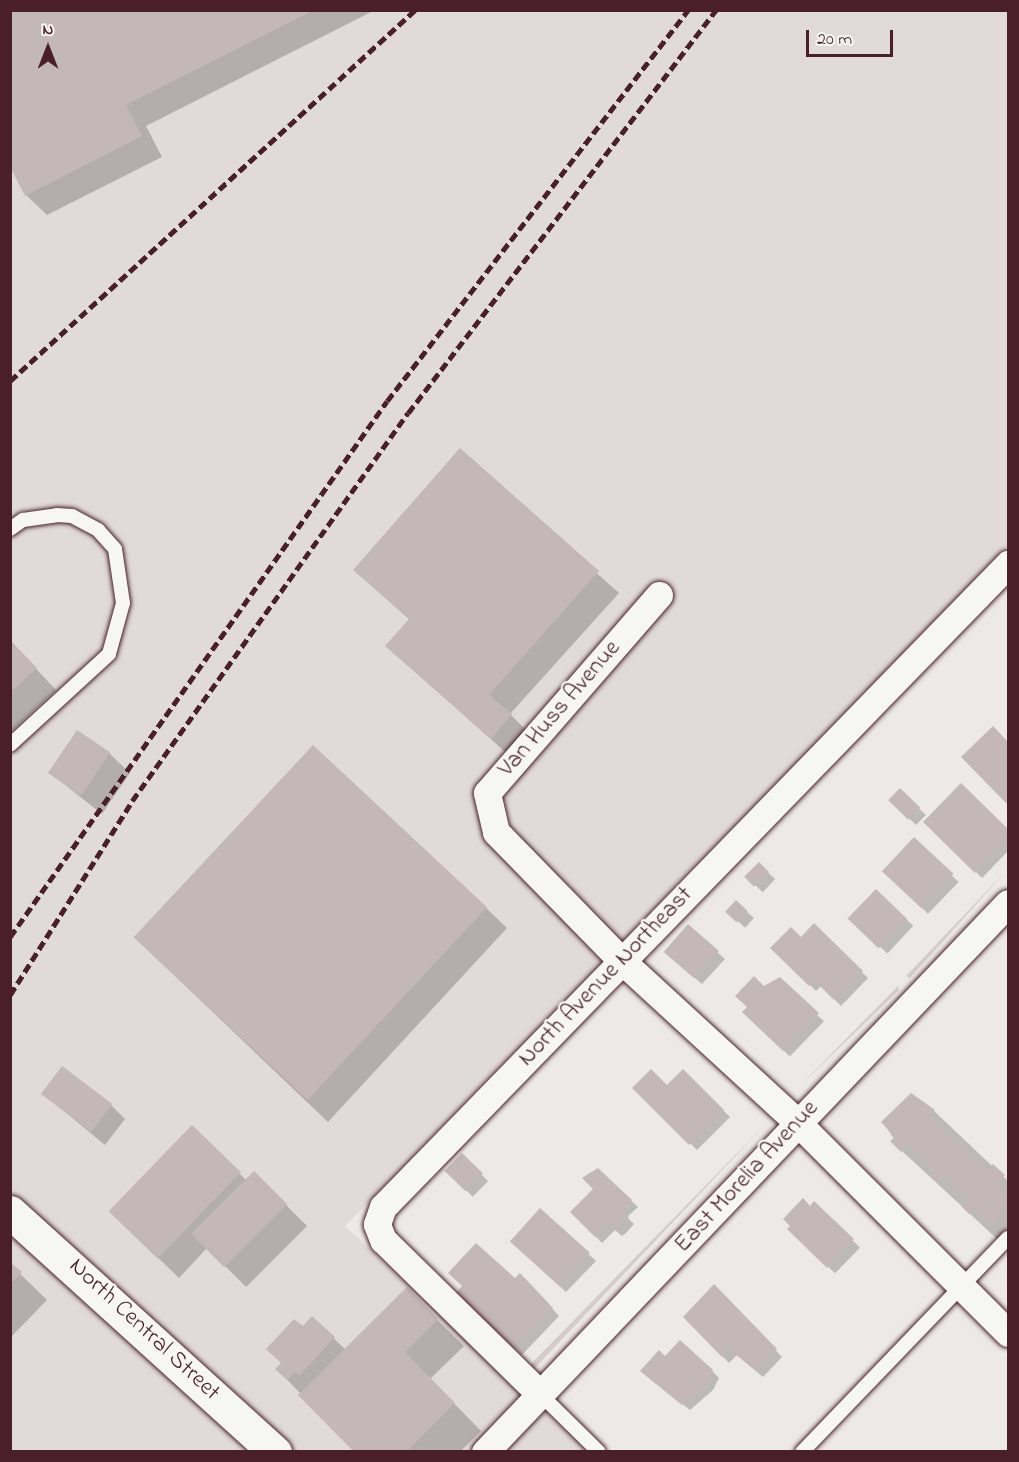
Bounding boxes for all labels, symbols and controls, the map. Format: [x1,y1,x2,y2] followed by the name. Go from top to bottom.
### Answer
[18,18,78,78] north arrow
[43,18,53,42] text: N
[809,18,896,56] scale bar
[817,27,852,53] text: 20 m
[493,635,627,783] street label: Van Huss Avenue
[513,881,699,1073] street label: North Avenue Northeast
[669,1095,825,1259] street label: East Morelia Avenue
[62,1253,226,1407] street label: North Central Street

